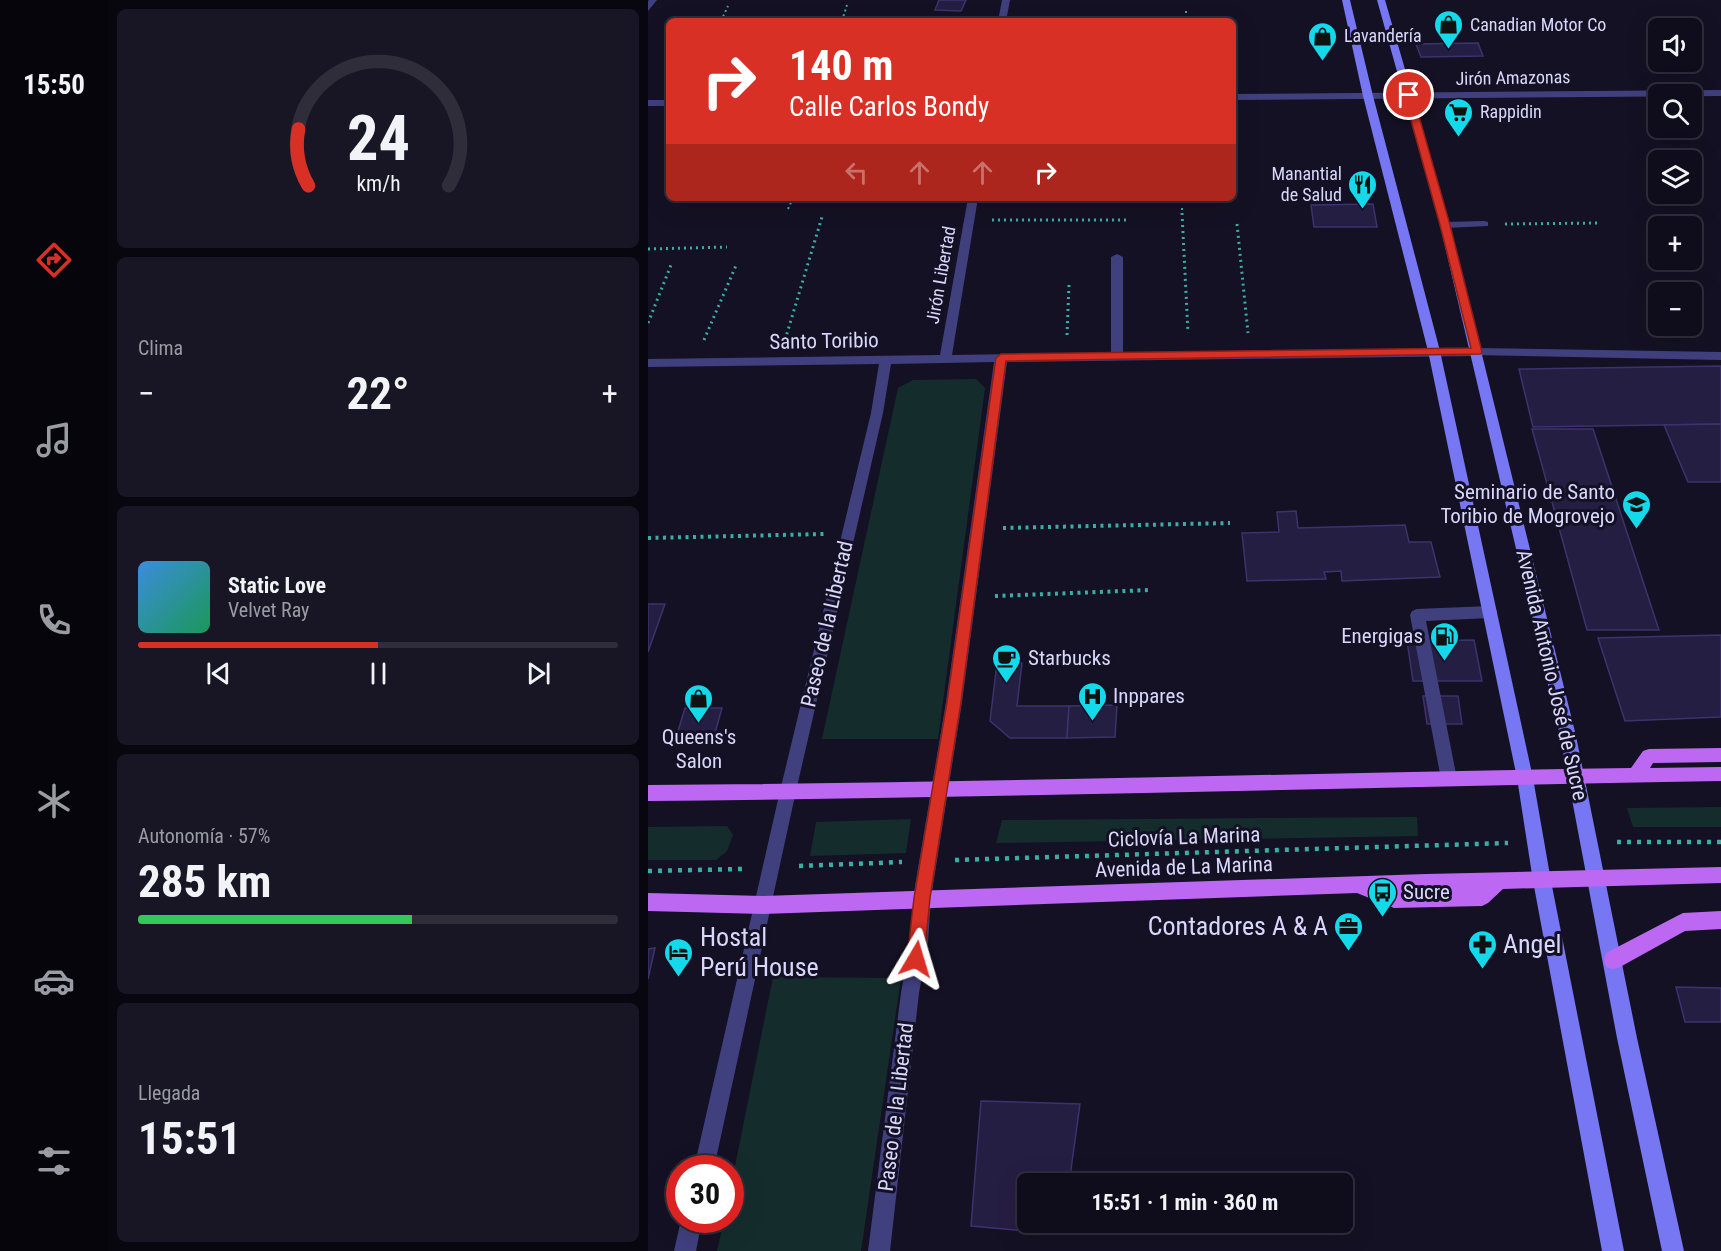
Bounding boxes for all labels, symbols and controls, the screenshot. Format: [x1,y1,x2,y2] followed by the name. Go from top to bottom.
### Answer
[1433,9,1465,51] shop icon: Canadian Motor Co
[1470,14,1606,35] place label: Canadian Motor Co
[1648,18,1702,336] map controls
[1648,18,1702,72] button: sound
[1307,20,1339,62] shop icon: Lavandería
[1344,25,1422,46] place label: Lavandería
[789,41,894,90] text: 140 m
[690,42,768,120] icon: right
[1455,66,1571,89] street label: Jirón Amazonas
[23,69,85,101] text: 15:50
[1383,69,1434,120] pin
[1392,78,1425,111] icon: arrive
[1648,84,1702,138] button: search
[789,91,989,123] text: Calle Carlos Bondy
[1443,96,1475,138] supermarket icon: Rappidin
[1480,101,1542,122] place label: Rappidin
[346,102,410,175] text: 24
[1648,150,1702,204] button: layers
[840,156,873,189] icon: left
[903,156,936,189] icon: ahead
[966,156,999,189] icon: ahead
[1029,156,1062,189] icon: right
[1272,163,1342,205] place label: Manantial de Salud
[1347,168,1379,210] restaurant icon: Manantial de Salud
[356,171,400,196] text: km/h
[1648,216,1702,270] button: +
[922,224,959,325] street label: Jirón Libertad
[33,239,75,281] icon: directions
[1648,282,1702,336] button: −
[769,328,879,354] street label: Santo Toribio
[138,336,183,360] text: Clima
[347,367,410,420] text: 22°
[138,374,155,413] text: −
[602,374,618,413] text: +
[33,419,75,461] icon: music
[1440,480,1615,528] place label: Seminario de Santo Toribio de Mogrovejo
[1620,488,1652,530] school or university icon: Seminario de Santo Toribio de Mogrovejo
[796,539,858,709] street label: Paseo de la Libertad
[1511,547,1593,803] street label: Avenida Antonio José de Sucre
[228,573,326,598] text: Static Love
[228,598,309,622] text: Velvet Ray
[33,599,75,641] icon: phone
[1428,620,1460,662] fuel station icon: Energigas
[1341,624,1423,648] place label: Energigas
[991,642,1023,684] cafe icon: Starbucks
[1028,646,1111,670] place label: Starbucks
[202,657,235,690] icon: previous
[362,657,395,690] icon: pause
[522,657,555,690] icon: next
[1076,680,1108,722] hospital icon: Inppares
[683,682,715,724] shop icon: Queens's Salon
[1113,684,1185,708] place label: Inppares
[662,725,736,773] place label: Queens's Salon
[33,780,75,822] icon: climate
[1107,822,1261,852] street label: Ciclovía La Marina
[138,824,270,848] text: Autonomía · 57%
[1095,852,1273,882] street label: Avenida de La Marina
[138,855,271,908] text: 285 km
[1366,876,1398,918] bus stop icon: Sucre
[1403,880,1450,904] place label: Sucre
[1333,910,1365,952] office icon: Contadores A & A
[1148,911,1328,941] place label: Contadores A & A
[700,922,819,982] place label: Hostal Perú House
[884,927,948,991] position arrow
[1466,928,1498,970] pharmacy icon: Angel
[1503,929,1562,959] place label: Angel
[663,936,695,978] hotel icon: Hostal Perú House
[33,960,75,1002] icon: car
[874,1021,918,1193] street label: Paseo de la Libertad
[138,1081,200,1105] text: Llegada
[138,1112,241,1165] text: 15:51
[33,1140,75,1182] icon: filters
[666,1155,744,1233] speed limit sign: 30
[1092,1190,1278,1215] text: 15:51 · 1 min · 360 m

